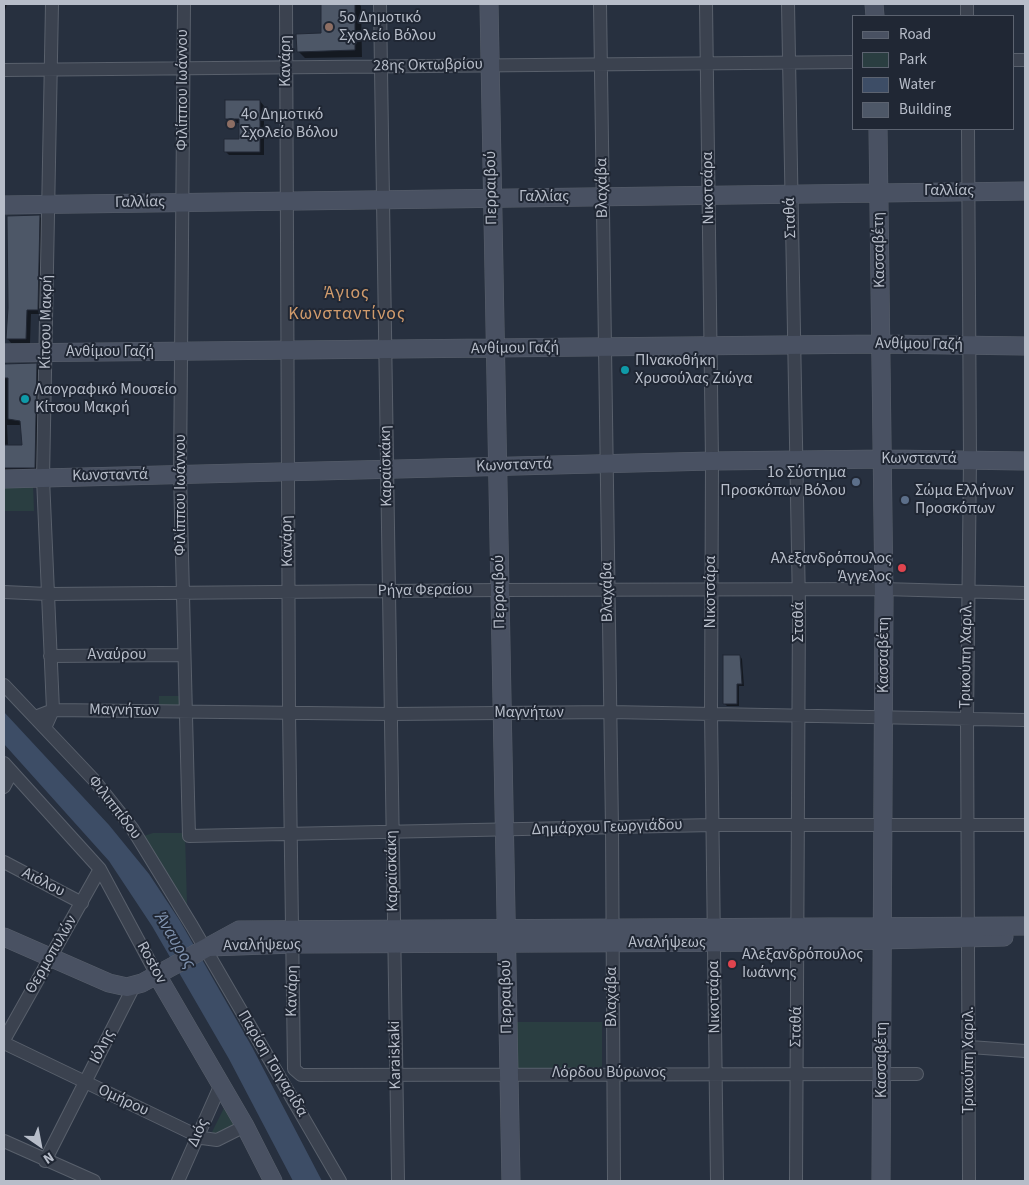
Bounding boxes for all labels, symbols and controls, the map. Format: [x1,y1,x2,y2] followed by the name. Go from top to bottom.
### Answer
[339,8,436,46] place label: 5ο Δημοτικό Σχολείο Βόλου
[852,15,1014,130] legend
[323,21,335,33] marker: 5ο Δημοτικό Σχολείο Βόλου
[899,24,931,45] text: Road
[173,29,193,151] street label: Φιλίππου Ιωάννου
[276,35,296,87] street label: Κανάρη
[899,49,927,70] text: Park
[373,55,483,77] street label: 28ης Οκτωβρίου
[899,74,935,95] text: Water
[899,99,951,120] text: Building
[241,105,338,143] place label: 4ο Δημοτικό Σχολείο Βόλου
[225,118,237,130] marker: 4ο Δημοτικό Σχολείο Βόλου
[482,151,502,225] street label: Περραιβού
[699,151,719,225] street label: Νικοτσάρα
[593,158,613,218] street label: Βλαχάβα
[924,181,974,201] street label: Γαλλίας
[519,187,569,207] street label: Γαλλίας
[115,193,165,213] street label: Γαλλίας
[781,197,801,239] street label: Σταθά
[870,212,890,288] street label: Κασσαβέτη
[37,275,57,369] street label: Κίτσου Μακρή
[287,283,407,326] district label: Άγιος Κωνσταντίνος
[875,335,963,355] street label: Ανθίμου Γαζή
[471,339,559,359] street label: Ανθίμου Γαζή
[66,342,154,362] street label: Ανθίμου Γαζή
[635,351,752,389] place label: ΠΙνακοθήκη Χρυσούλας Ζιώγα
[619,364,631,376] marker: ΠΙνακοθήκη Χρυσούλας Ζιώγα
[35,380,177,418] place label: Λαογραφικό Μουσείο Κίτσου Μακρή
[19,393,31,405] marker: Λαογραφικό Μουσείο Κίτσου Μακρή
[377,425,397,507] street label: Καραϊσκάκη
[171,434,191,556] street label: Φιλίππου Ιωάννου
[881,449,957,469] street label: Κωνσταντά
[476,455,552,477] street label: Κωνσταντά
[720,463,846,501] place label: 1ο Σύστημα Προσκόπων Βόλου
[72,466,148,486] street label: Κωνσταντά
[850,476,862,488] marker: 1ο Σύστημα Προσκόπων Βόλου
[915,481,1014,519] place label: Σώμα Ελλήνων Προσκόπων
[899,494,911,506] marker: Σώμα Ελλήνων Προσκόπων
[278,515,298,567] street label: Κανάρη
[771,549,892,587] place label: Αλεξανδρόπουλος Άγγελος
[490,555,510,629] street label: Περραιβού
[701,556,721,628] street label: Νικοτσάρα
[598,562,618,622] street label: Βλαχάβα
[896,562,908,574] marker: Αλεξανδρόπουλος Άγγελος
[377,581,473,601] street label: Ρήγα Φεραίου
[789,601,809,643] street label: Σταθά
[956,601,978,709] street label: Τρικούπη Χαριλ.
[874,617,894,693] street label: Κασσαβέτη
[88,645,146,665] street label: Αναύρου
[89,701,159,721] street label: Μαγνήτων
[494,703,564,723] street label: Μαγνήτων
[83,772,145,844] street label: Φιλιππίδου
[531,816,683,840] street label: Δημάρχου Γεωργιάδου
[383,830,403,912] street label: Καραϊσκάκη
[18,864,68,902] street label: Αιόλου
[149,909,199,973] water label: Άναυρος
[22,912,82,998] street label: Θερμοπυλών
[628,933,706,953] street label: Αναλήψεως
[223,936,301,956] street label: Αναλήψεως
[132,939,170,987] street label: Rostov
[742,945,863,983] place label: Αλεξανδρόπουλος Ιωάννης
[726,958,738,970] marker: Αλεξανδρόπουλος Ιωάννης
[497,960,517,1034] street label: Περραιβού
[705,960,725,1034] street label: Νικοτσάρα
[283,965,303,1017] street label: Κανάρη
[602,967,622,1027] street label: Βλαχάβα
[787,1006,807,1048] street label: Σταθά
[959,1006,979,1114] street label: Τρικούπη Χαριλ.
[233,1008,311,1120] street label: Παρίση Τσιγαρίδα
[386,1020,406,1090] street label: Karaiskaki
[872,1022,892,1098] street label: Κασσαβέτη
[86,1027,120,1067] street label: Ιόλης
[552,1063,666,1083] street label: Λόρδου Βύρωνος
[95,1081,151,1121] street label: Ομήρου
[184,1116,214,1150] street label: Διός
[15,1120,65,1170] north arrow
[39,1147,58,1169] text: N

